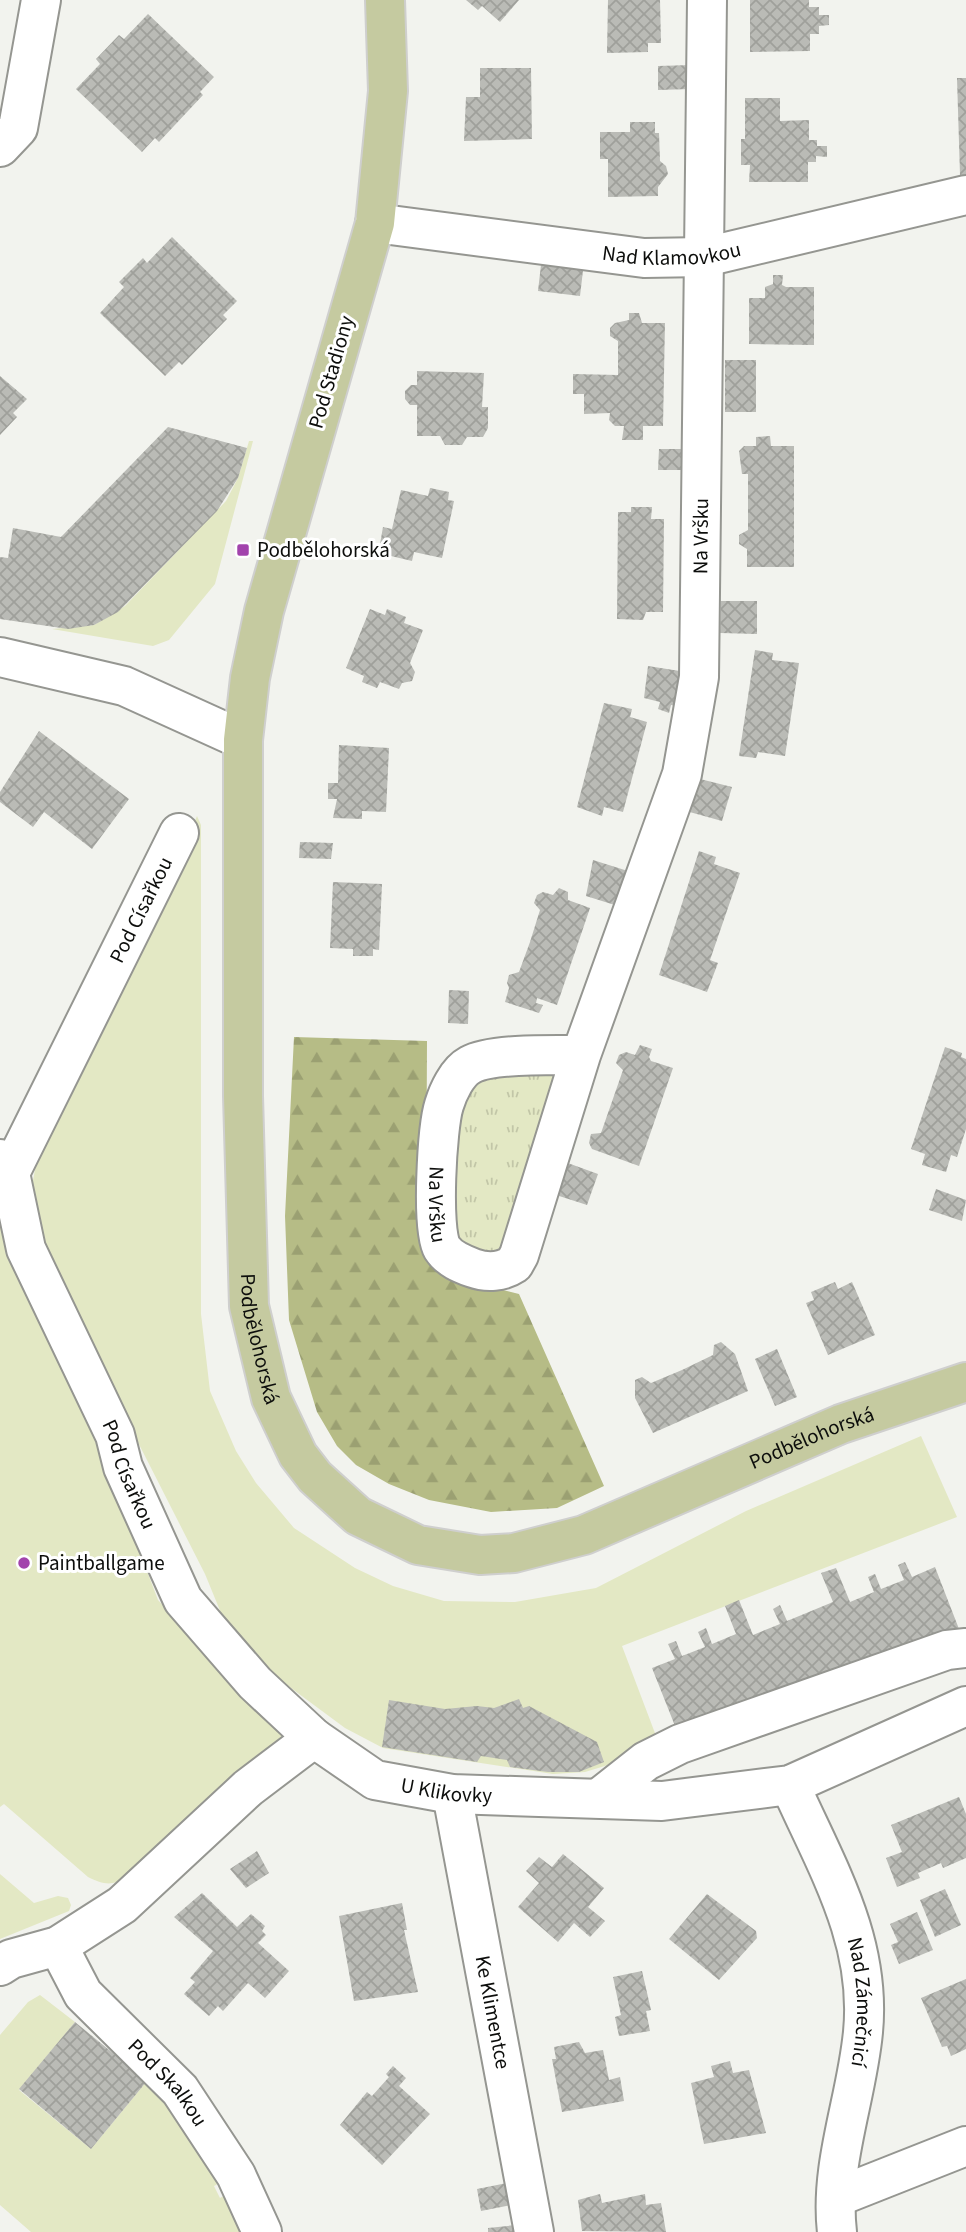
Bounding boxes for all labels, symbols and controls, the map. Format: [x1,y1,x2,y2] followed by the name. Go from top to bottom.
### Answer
[600,234,744,273] street label: Nad Klamovkou
[301,312,361,432] street label: Pod Stadiony
[685,498,716,574] street label: Na Vršku
[257,535,390,565] place label: Podbělohorská
[235,542,251,558] marker: Podbělohorská
[102,851,180,968] street label: Pod Císařkou
[421,1166,454,1245] street label: Na Vršku
[233,1273,287,1410] street label: Podbělohorská
[744,1399,878,1477] street label: Podbělohorská
[95,1414,164,1534] street label: Pod Císařkou
[38,1548,165,1578] place label: Paintballgame
[16,1555,32,1571] marker: Paintballgame
[398,1770,493,1810] street label: U Klikovky
[840,1934,879,2070] street label: Nad Zámečnicí
[468,1953,518,2072] street label: Ke Klimentce
[121,2031,215,2132] street label: Pod Skalkou

